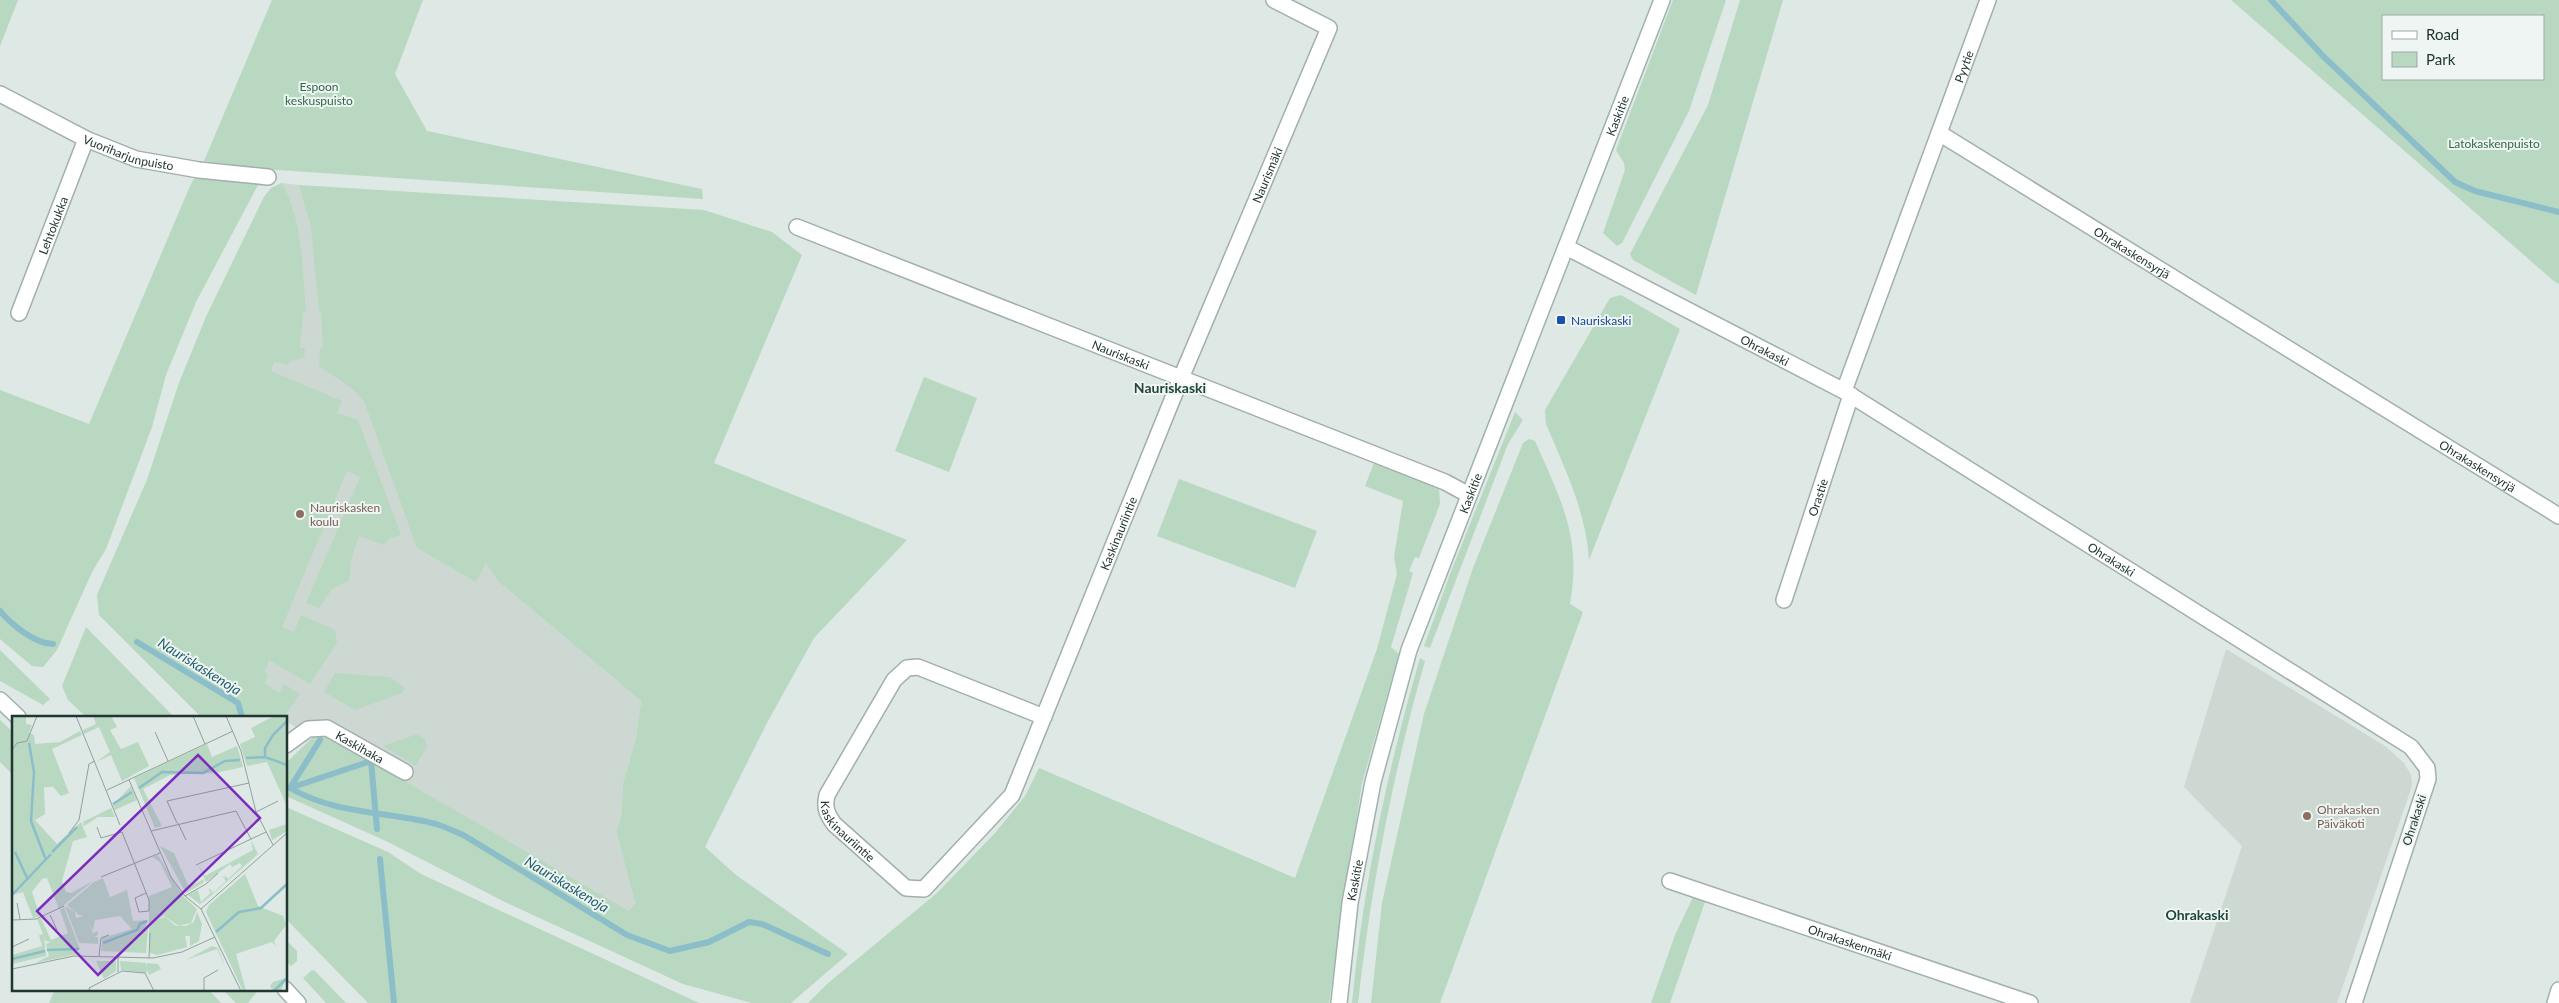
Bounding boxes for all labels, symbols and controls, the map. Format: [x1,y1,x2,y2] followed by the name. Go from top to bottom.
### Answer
[2382,15,2544,80] legend
[2426,25,2459,43] text: Road
[1951,48,1976,85] street label: Pyytie
[2426,50,2456,68] text: Park
[285,79,353,108] park label: Espoon keskuspuisto
[1602,93,1632,138] street label: Kaskitie
[81,131,175,173] street label: Vuoriharjunpuisto
[2448,136,2540,151] park label: Latokaskenpuisto
[1248,145,1285,205] street label: Naurismäki
[35,194,71,256] street label: Lehtokukka
[2091,223,2173,282] street label: Ohrakaskensyrjä
[1571,313,1631,328] place label: Nauriskaski
[1555,314,1567,326] marker: Nauriskaski
[1738,331,1792,369] street label: Ohrakaski
[1090,336,1152,373] street label: Nauriskaski
[1134,379,1206,396] district label: Nauriskaski
[2437,436,2519,495] street label: Ohrakaskensyrjä
[1456,471,1485,515] street label: Kaskitie
[1804,477,1831,518] street label: Orastie
[1096,494,1140,572] street label: Kaskinauriintie
[310,500,380,529] place label: Nauriskasken koulu
[294,508,306,520] marker: Nauriskasken koulu
[2085,539,2138,579] street label: Ohrakaski
[155,634,245,698] water label: Nauriskaskenoja
[12,716,288,990] inset map
[333,727,387,766] street label: Kaskihaka
[2399,793,2429,847] street label: Ohrakaski
[818,800,878,865] street label: Kaskinauriintie
[2317,802,2379,831] place label: Ohrakasken Päiväkoti
[2301,810,2313,822] marker: Ohrakasken Päiväkoti
[522,852,612,916] water label: Nauriskaskenoja
[1343,858,1366,902] street label: Kaskitie
[2165,906,2229,923] district label: Ohrakaski
[1806,921,1894,963] street label: Ohrakaskenmäki

